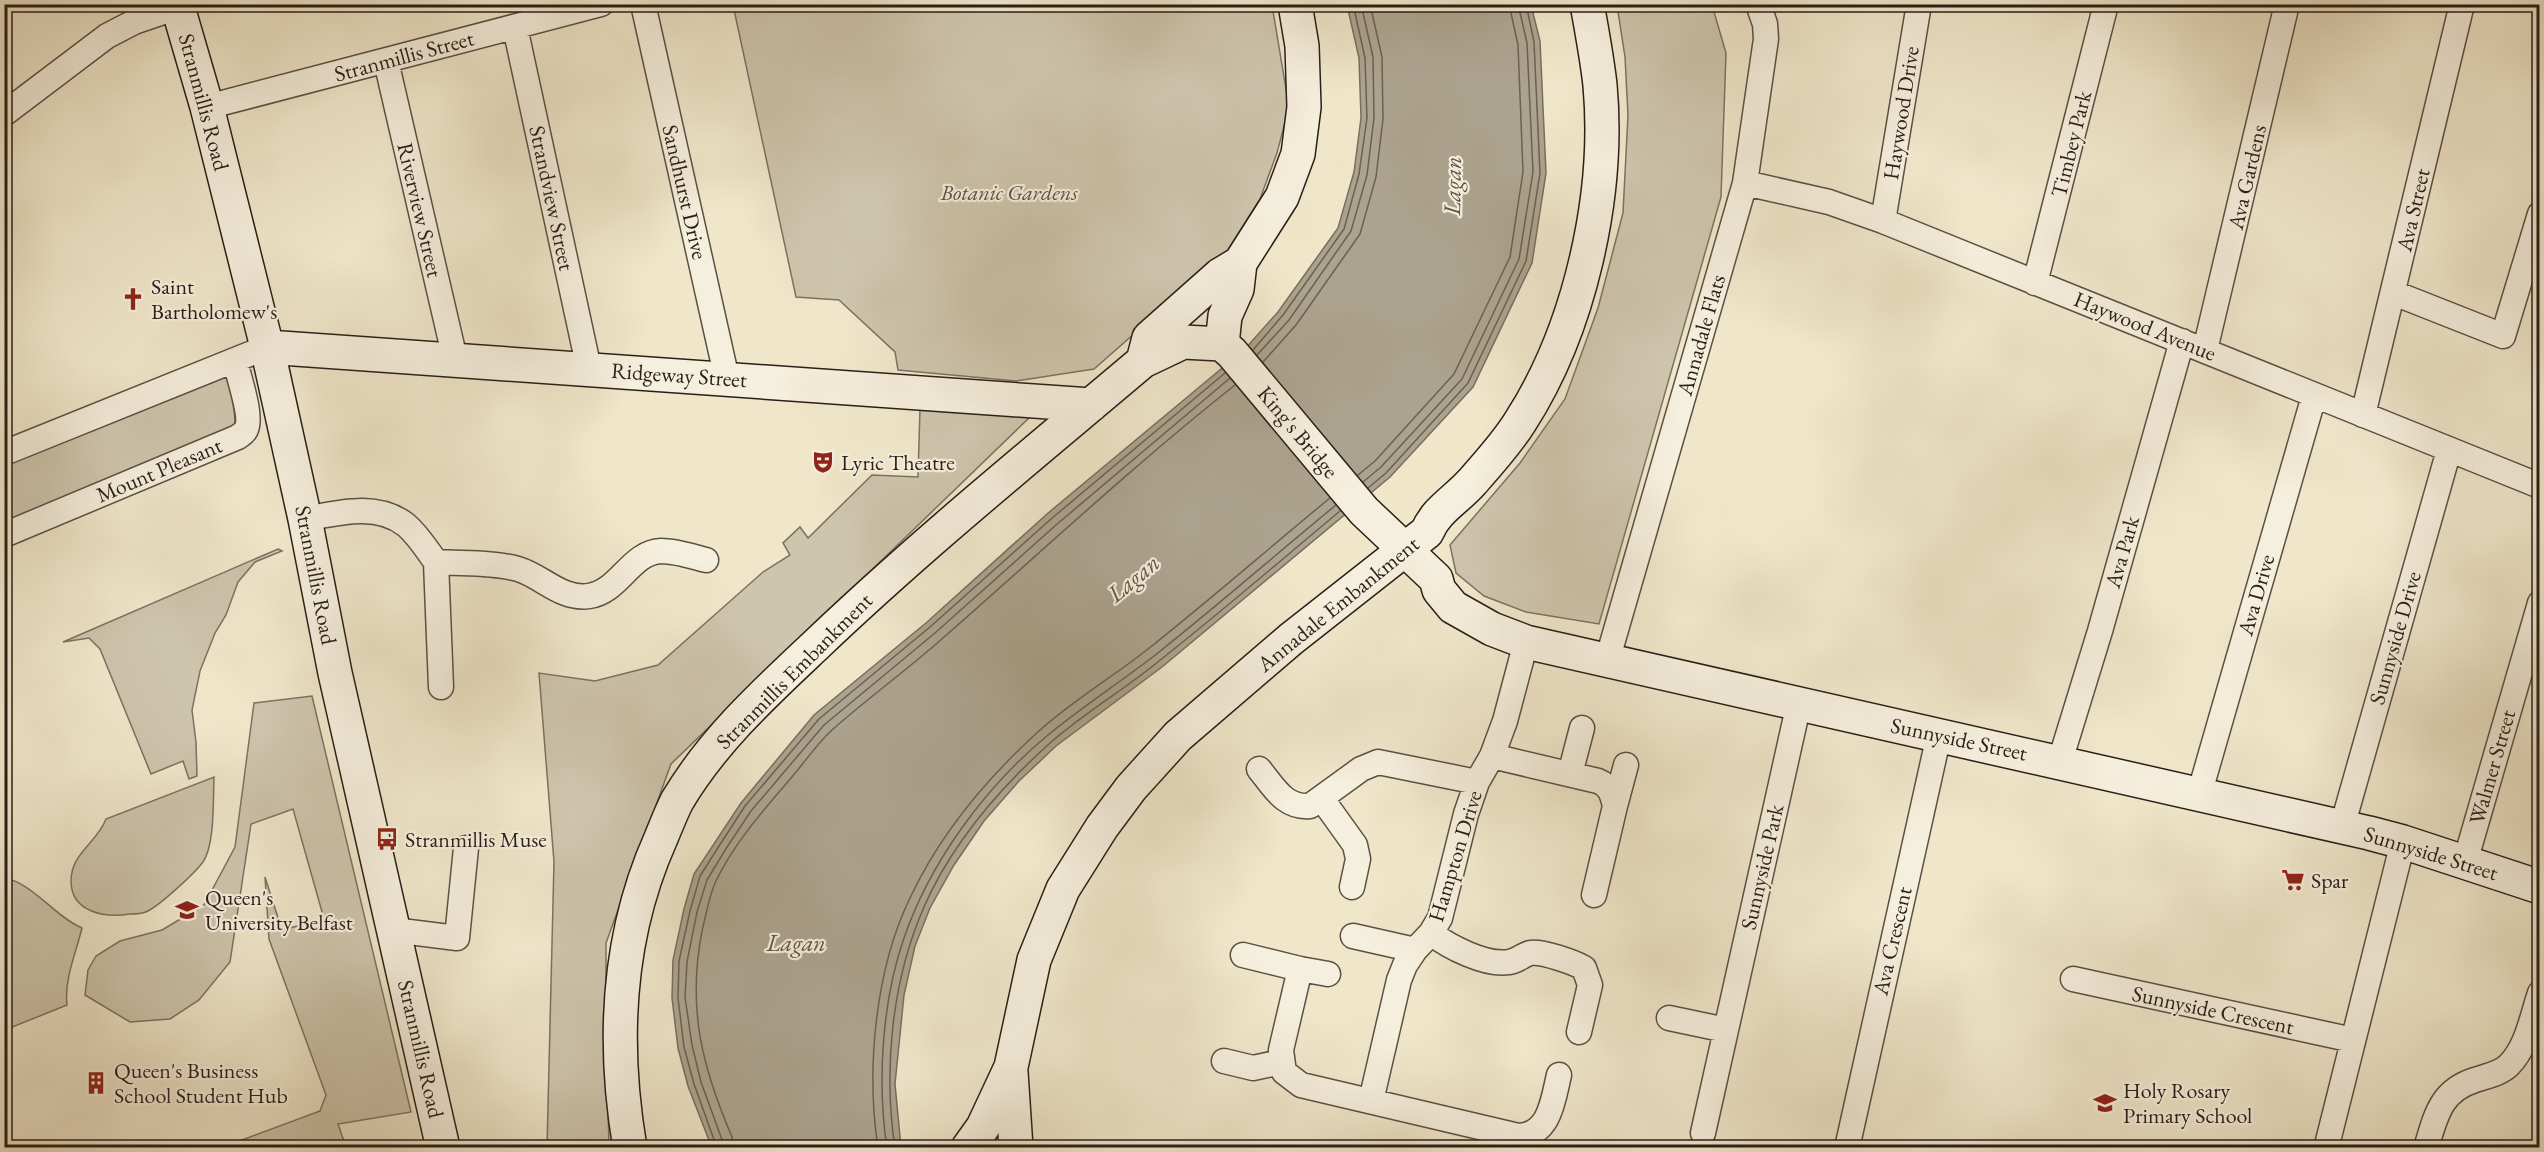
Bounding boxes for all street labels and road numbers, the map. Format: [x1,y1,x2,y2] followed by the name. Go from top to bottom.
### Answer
[331,23,477,89] street label: Stranmillis Street
[172,30,236,175] street label: Stranmillis Road
[1876,44,1926,182] street label: Haywood Drive
[2044,87,2098,200] street label: Timbey Park
[655,122,715,263] street label: Sandhurst Drive
[2221,122,2273,233] street label: Ava Gardens
[522,123,582,273] street label: Strandview Street
[390,140,450,280] street label: Riverview Street
[2389,165,2437,255] street label: Ava Street
[1670,271,1732,400] street label: Annadale Flats
[2070,284,2221,368] street label: Haywood Avenue
[610,356,748,394] street label: Ridgeway Street
[1251,380,1345,485] street label: King's Bridge
[92,430,226,510] street label: Mount Pleasant
[288,503,344,648] street label: Stranmillis Road
[2098,512,2146,592] street label: Ava Park
[1250,530,1425,679] street label: Annadale Embankment
[2230,551,2282,640] street label: Ava Drive
[2362,568,2428,708] street label: Sunnyside Drive
[709,586,879,756] street label: Stranmillis Embankment
[2462,706,2522,828] street label: Walmer Street
[1888,710,2030,768] street label: Sunnyside Street
[1421,786,1489,925] street label: Hampton Drive
[1733,801,1791,933] street label: Sunnyside Park
[2360,819,2502,887] street label: Sunnyside Street
[1865,884,1919,999] street label: Ava Crescent
[391,977,451,1122] street label: Stranmillis Road
[2129,979,2297,1041] street label: Sunnyside Crescent

